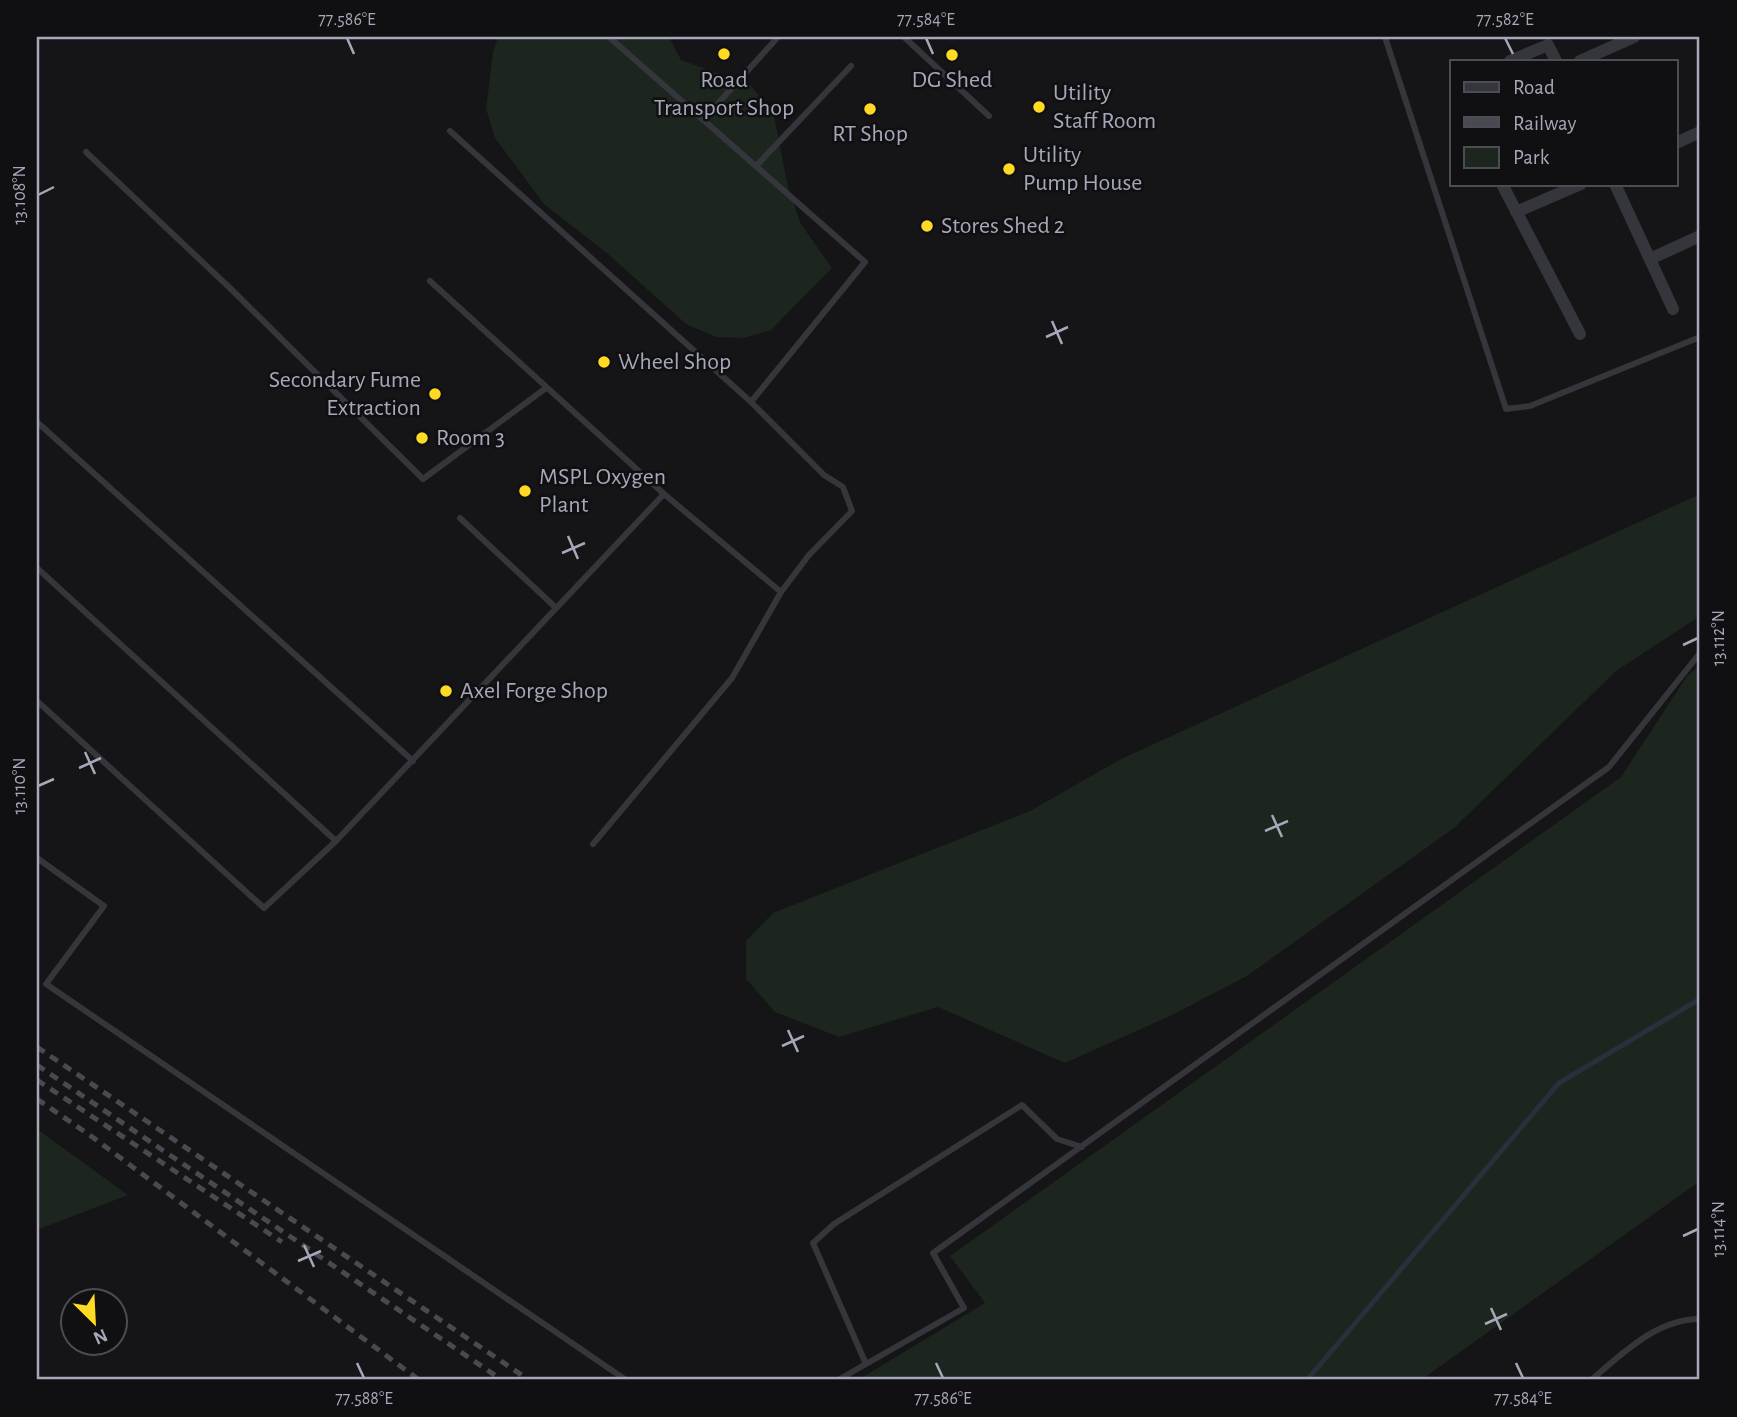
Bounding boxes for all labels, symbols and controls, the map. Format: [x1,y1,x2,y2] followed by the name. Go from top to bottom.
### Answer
[318,11,376,29] text: 77.586°E
[897,11,955,29] text: 77.584°E
[1476,11,1534,29] text: 77.582°E
[716,46,732,62] marker: Road Transport Shop
[944,47,960,63] marker: DG Shed
[1450,60,1678,186] legend
[654,68,794,120] place label: Road Transport Shop
[912,68,992,92] place label: DG Shed
[1513,77,1555,98] text: Road
[1053,81,1156,133] place label: Utility Staff Room
[1031,99,1047,115] marker: Utility Staff Room
[862,101,878,117] marker: RT Shop
[1513,113,1576,134] text: Railway
[832,122,908,146] place label: RT Shop
[1023,143,1142,195] place label: Utility Pump House
[1513,147,1550,168] text: Park
[1001,161,1017,177] marker: Utility Pump House
[11,165,29,225] text: 13.108°N
[941,214,1065,238] place label: Stores Shed 2
[919,218,935,234] marker: Stores Shed 2
[618,350,731,374] place label: Wheel Shop
[596,354,612,370] marker: Wheel Shop
[269,368,421,420] place label: Secondary Fume Extraction
[427,386,443,402] marker: Secondary Fume Extraction
[436,426,505,450] place label: Room 3
[414,430,430,446] marker: Room 3
[539,465,666,517] place label: MSPL Oxygen Plant
[517,483,533,499] marker: MSPL Oxygen Plant
[1710,610,1728,666] text: 13.112°N
[460,679,608,703] place label: Axel Forge Shop
[438,683,454,699] marker: Axel Forge Shop
[11,757,29,815] text: 13.110°N
[1710,1201,1728,1257] text: 13.114°N
[60,1288,130,1358] north arrow
[90,1325,110,1348] text: N
[335,1390,393,1408] text: 77.588°E
[914,1390,972,1408] text: 77.586°E
[1494,1390,1552,1408] text: 77.584°E

